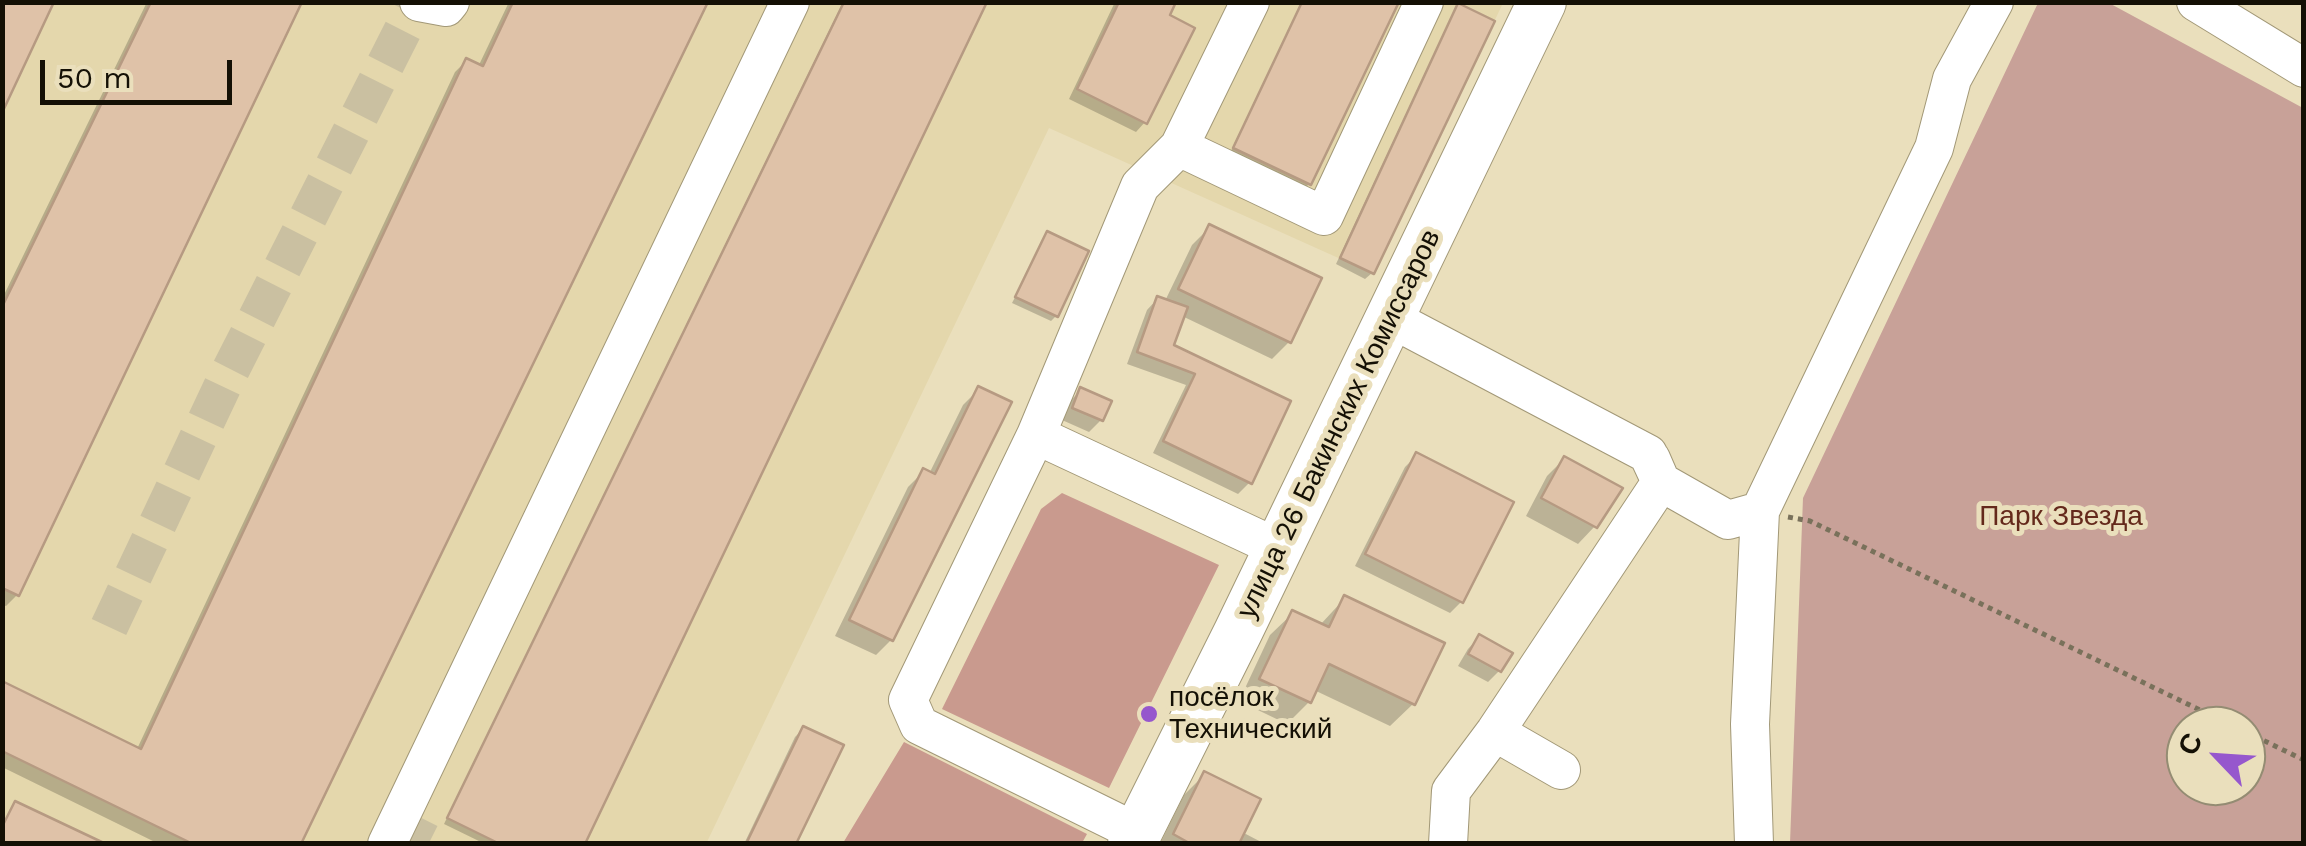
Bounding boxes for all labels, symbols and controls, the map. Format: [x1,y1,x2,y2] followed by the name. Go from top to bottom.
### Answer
[45,40,238,102] scale bar
[57,60,132,95] text: 50 m
[1230,224,1448,624] street label: улица 26 Бакинских Комиссаров
[1979,500,2143,534] park label: Парк Звезда
[1169,681,1332,747] place label: посёлок Технический
[1138,703,1160,725] marker: посёлок Технический
[2166,706,2266,806] north arrow
[2171,728,2209,760] text: С

